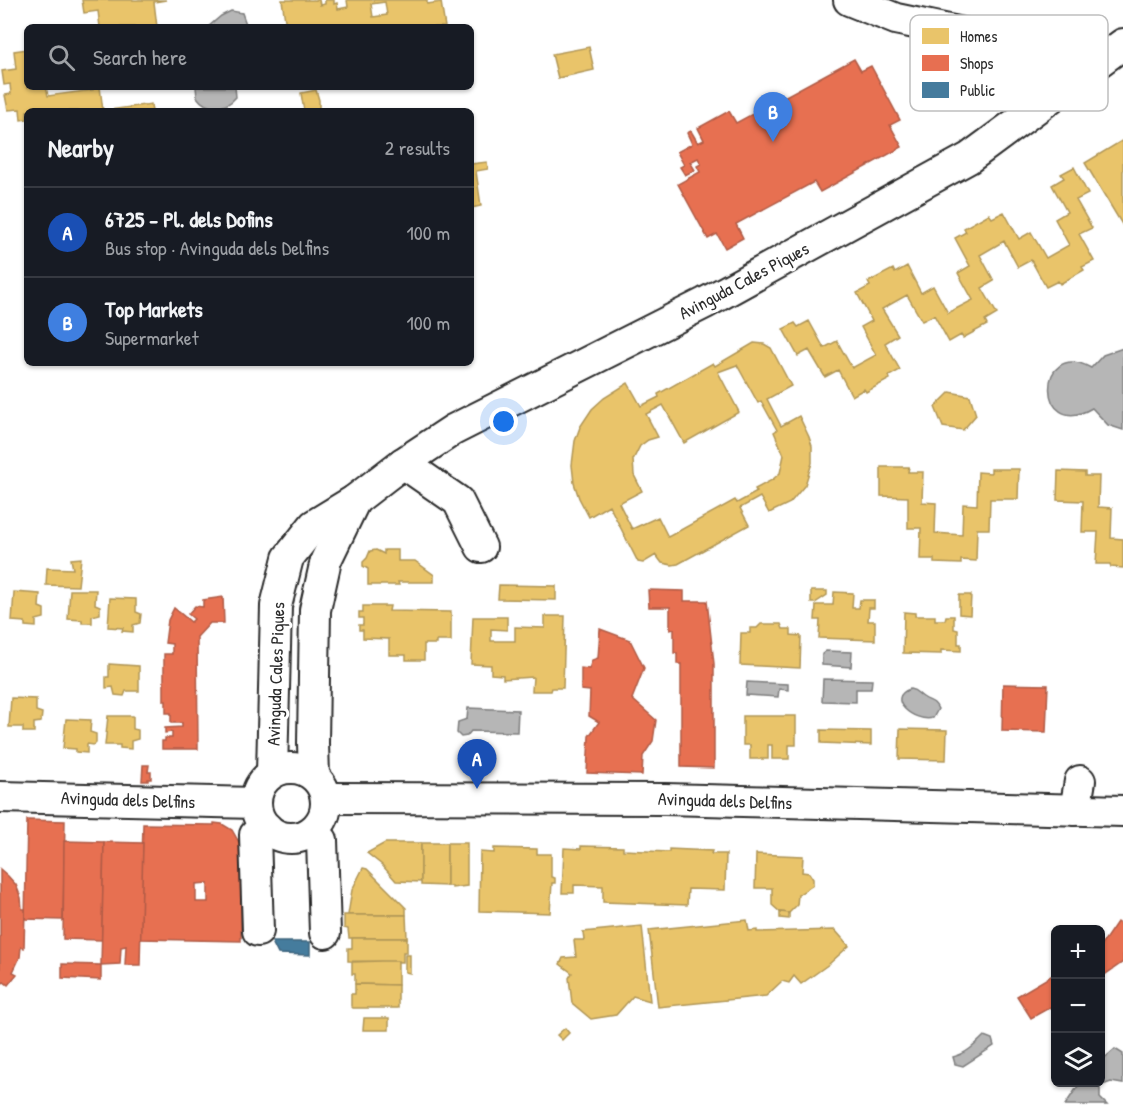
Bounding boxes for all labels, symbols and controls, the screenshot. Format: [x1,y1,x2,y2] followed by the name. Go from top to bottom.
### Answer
[910,15,1108,111] legend
[24,24,474,90] search box
[960,25,997,47] text: Homes
[45,41,78,74] icon: search
[93,42,187,72] text: Search here
[960,52,994,74] text: Shops
[960,79,996,101] text: Public
[754,92,792,142] pin: B
[48,130,114,165] text: Nearby
[385,134,450,161] text: 2 results
[105,204,273,234] text: 6725 - Pl. dels Dofins
[63,219,72,246] text: A
[407,219,450,246] text: 100 m
[105,234,329,261] text: Bus stop · Avinguda dels Delfins
[674,236,813,325] street label: Avinguda Cales Piques
[105,294,203,324] text: Top Markets
[62,309,73,336] text: B
[407,309,450,336] text: 100 m
[105,324,199,351] text: Supermarket
[489,407,518,436] your location
[260,602,291,746] street label: Avinguda Cales Piques
[458,740,496,789] pin: A
[60,785,196,814] street label: Avinguda dels Delfins
[657,786,793,815] street label: Avinguda dels Delfins
[1051,925,1105,1087] map controls
[1051,925,1105,979] button: +
[1051,979,1105,1033] button: −
[1051,1033,1105,1087] button: layers

